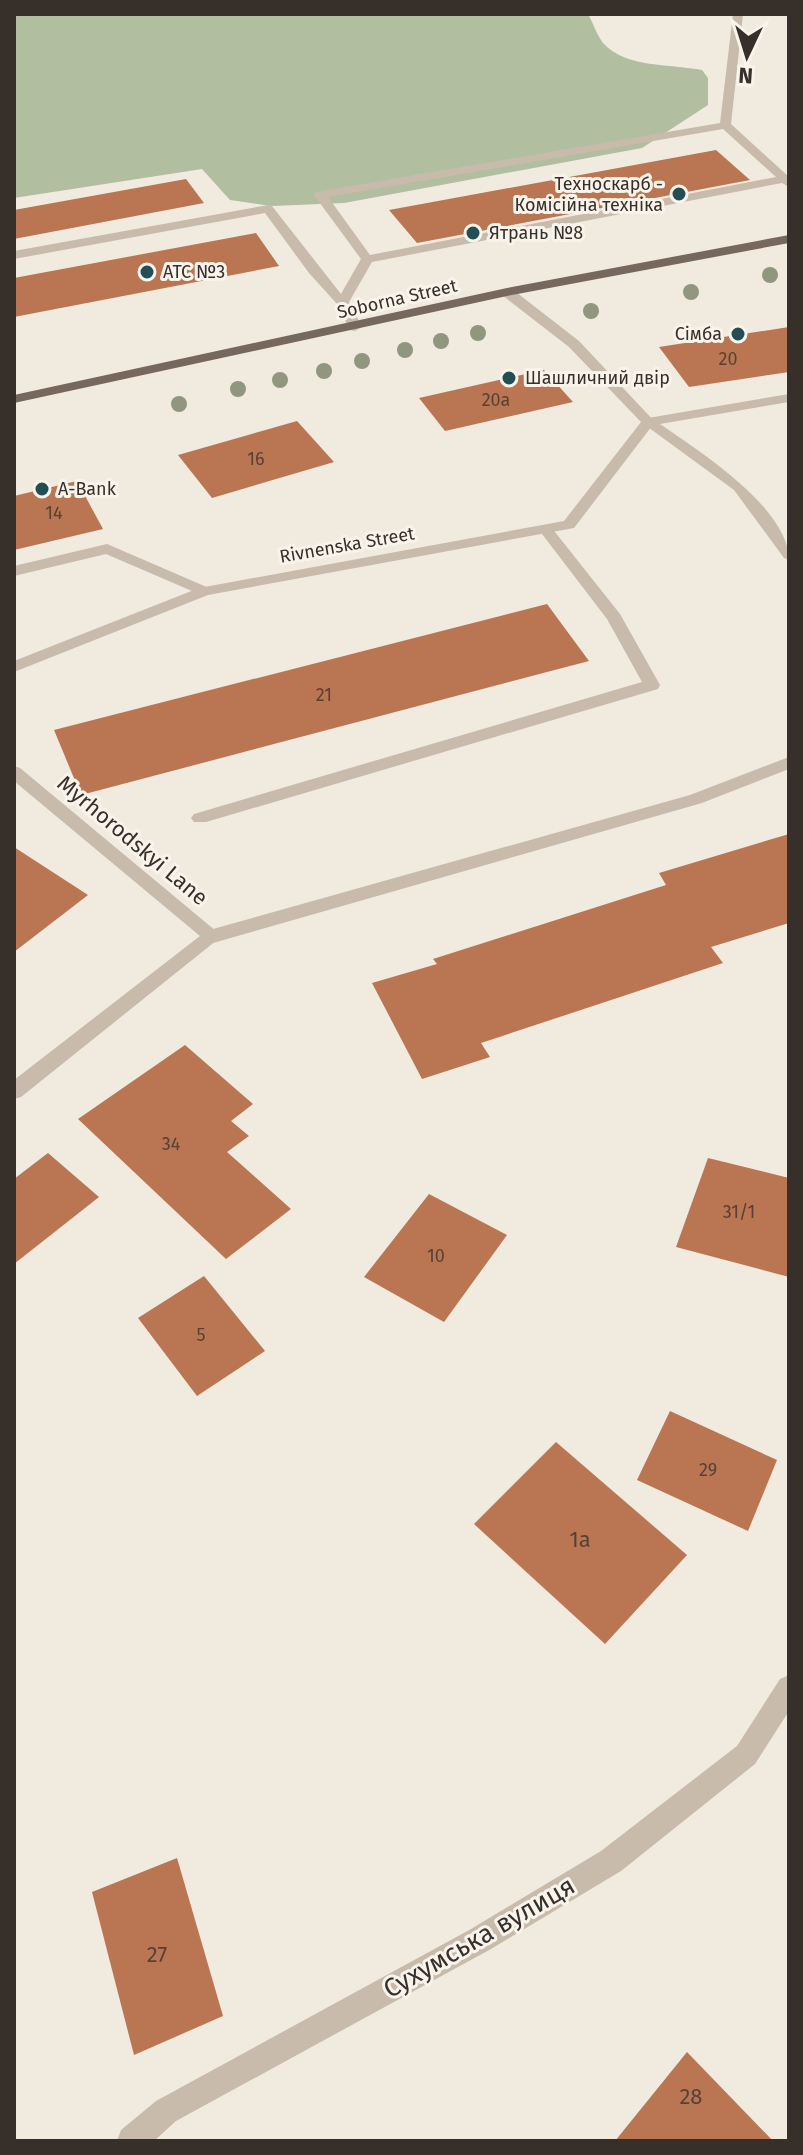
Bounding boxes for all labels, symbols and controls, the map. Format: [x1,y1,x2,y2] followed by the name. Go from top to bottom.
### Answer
[707,16,787,96] north arrow
[737,61,754,89] text: N
[515,173,663,216] place label: Техноскарб - Комісійна техніка
[670,185,688,203] marker: Техноскарб - Комісійна техніка
[489,222,583,244] place label: Ятрань №8
[464,224,482,242] marker: Ятрань №8
[163,261,225,283] place label: АТС №3
[138,263,156,281] marker: АТС №3
[335,274,460,323] street label: Soborna Street
[675,323,722,345] place label: Сімба
[729,325,747,343] marker: Сімба
[719,348,737,370] house number: 20
[525,367,670,389] place label: Шашличний двір
[500,369,518,387] marker: Шашличний двір
[482,389,510,411] house number: 20а
[247,448,265,470] house number: 16
[58,478,117,500] place label: A-Bank
[33,480,51,498] marker: A-Bank
[45,502,63,524] house number: 14
[278,522,417,568] street label: Rivnenska Street
[316,684,332,706] house number: 21
[52,770,213,911] street label: Myrhorodskyi Lane
[162,1133,181,1155] house number: 34
[723,1201,755,1223] house number: 31/1
[427,1245,445,1267] house number: 10
[196,1324,206,1346] house number: 5
[699,1459,717,1481] house number: 29
[569,1526,591,1553] house number: 1а
[378,1870,580,2005] street label: Сухумська вулиця
[147,1941,167,1968] house number: 27
[679,2083,703,2110] house number: 28

